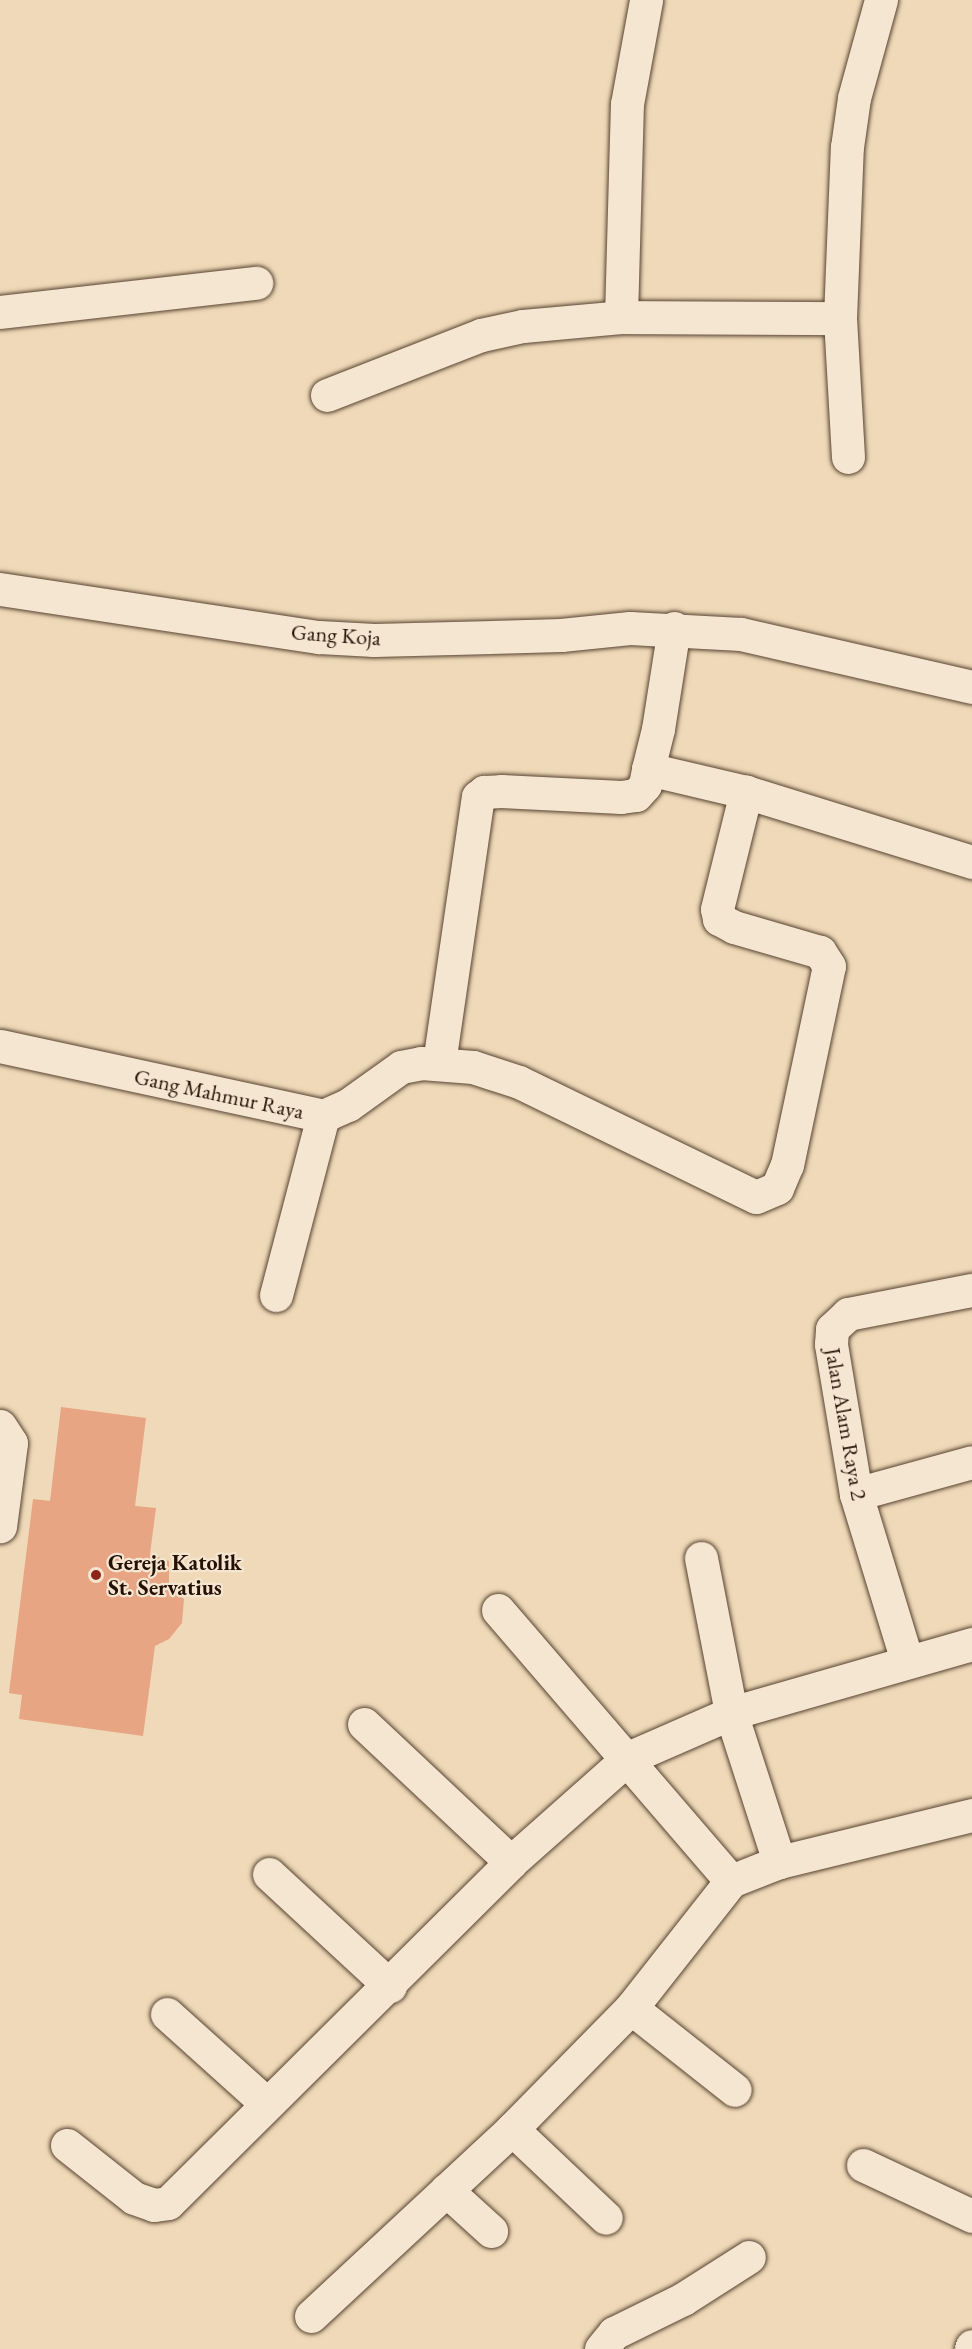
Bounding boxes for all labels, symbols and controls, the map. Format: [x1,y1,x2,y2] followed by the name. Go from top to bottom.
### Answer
[290,619,382,651] street label: Gang Koja
[132,1063,306,1125] street label: Gang Mahmur Raya
[820,1346,872,1502] street label: Jalan Alam Raya 2
[108,1549,242,1600] place label: Gereja Katolik St. Servatius
[89,1568,103,1582] marker: Gereja Katolik St. Servatius

